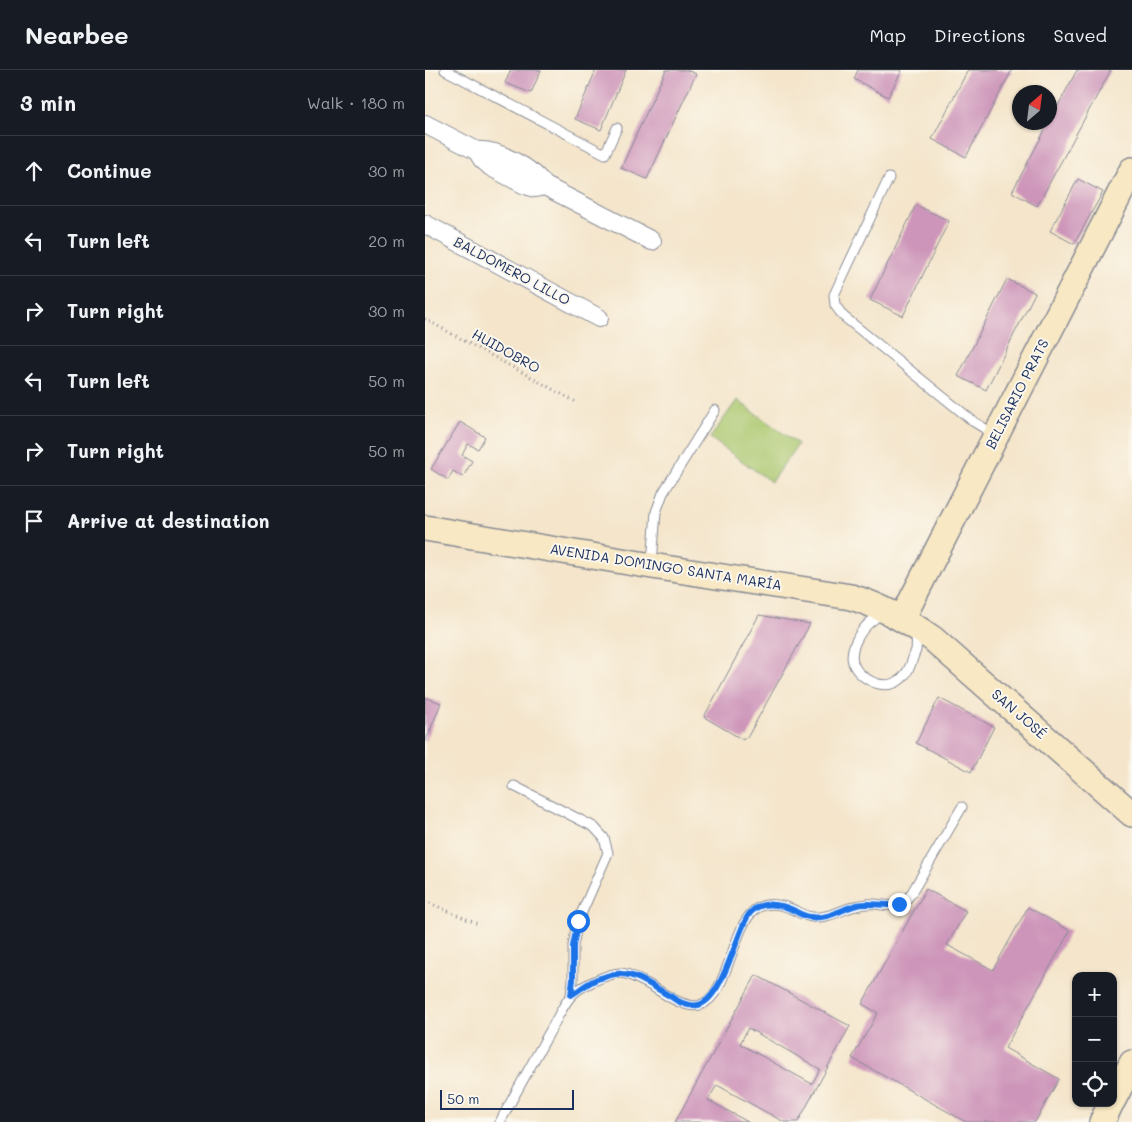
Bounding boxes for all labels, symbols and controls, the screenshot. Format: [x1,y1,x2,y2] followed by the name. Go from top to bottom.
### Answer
[25,19,129,50] text: Nearbee
[869,23,906,47] text: Map
[934,23,1026,47] text: Directions
[1054,23,1107,47] text: Saved
[1012,85,1057,130] north arrow
[20,89,76,116] text: 3 min
[307,92,405,113] text: Walk · 180 m
[20,157,48,185] icon: ahead
[67,158,152,183] text: Continue
[368,160,405,181] text: 30 m
[20,227,48,255] icon: left
[67,228,150,253] text: Turn left
[368,230,405,251] text: 20 m
[451,232,574,309] street label: BALDOMERO LILLO
[20,297,48,325] icon: right
[67,298,164,323] text: Turn right
[368,300,405,321] text: 30 m
[469,324,544,377] street label: HUIDOBRO
[981,335,1053,452] street label: BELISARIO PRATS
[20,367,48,395] icon: left
[67,368,150,393] text: Turn left
[368,370,405,391] text: 50 m
[20,437,48,465] icon: right
[67,438,164,463] text: Turn right
[368,440,405,461] text: 50 m
[20,507,48,535] icon: arrive
[67,508,270,533] text: Arrive at destination
[549,539,783,594] street label: AVENIDA DOMINGO SANTA MARÍA
[988,684,1051,743] street label: SAN JOSÉ
[888,893,911,916] route end
[567,910,590,933] route start
[1072,972,1117,1107] map controls
[1072,972,1117,1017] button: +
[1072,1017,1117,1062] button: −
[1072,1062,1117,1107] button: locate
[440,1087,574,1110] scale bar
[447,1089,479,1108] text: 50 m

